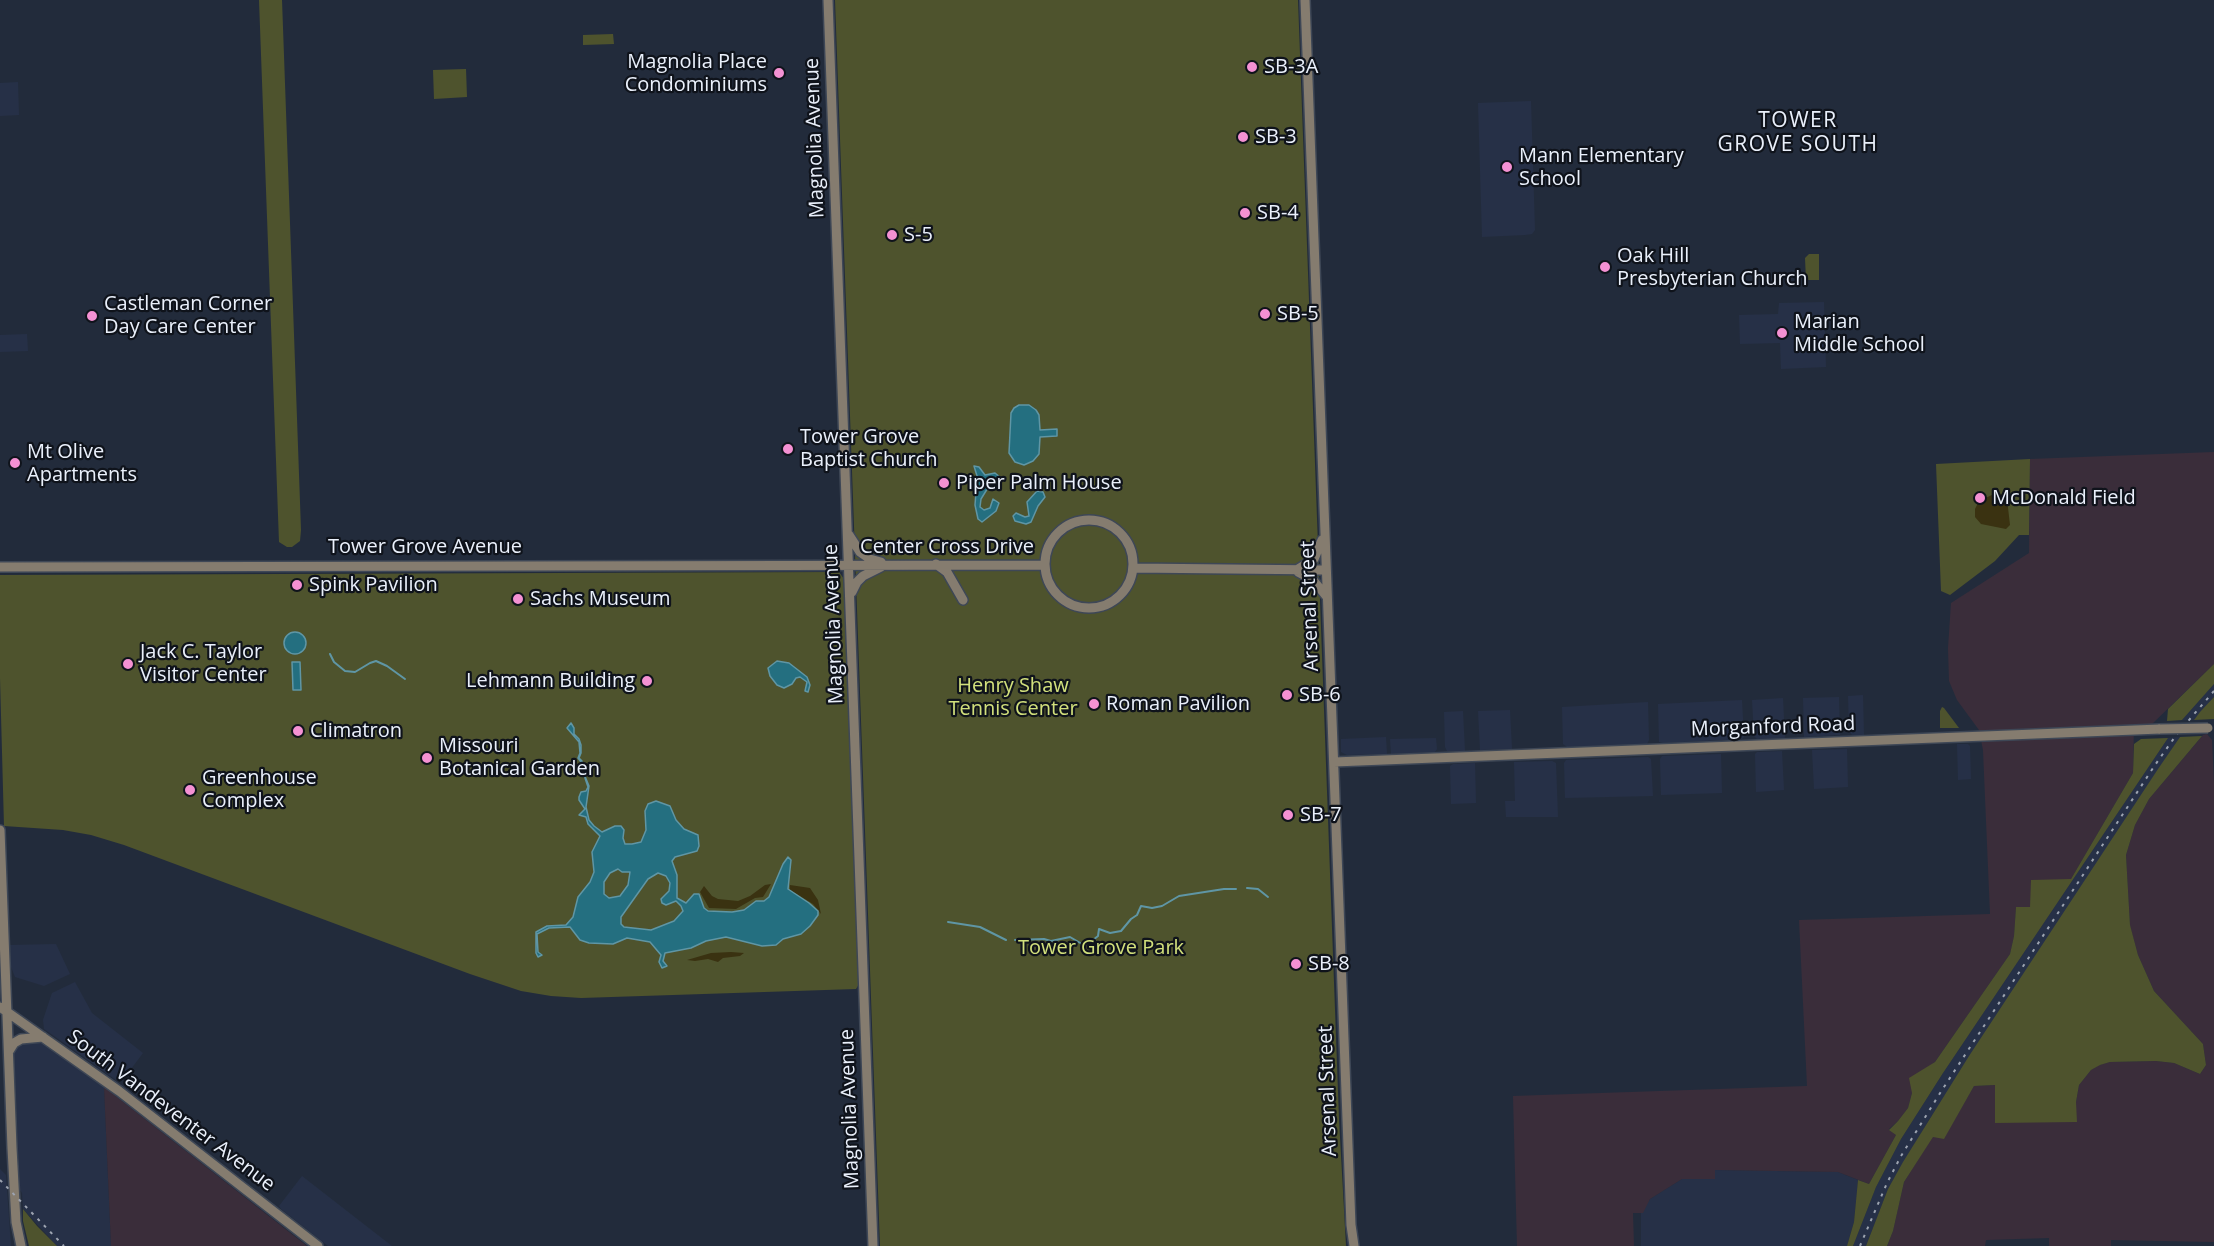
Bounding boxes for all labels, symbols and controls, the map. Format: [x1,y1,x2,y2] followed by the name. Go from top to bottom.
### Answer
[625,50,767,97] place label: Magnolia Place Condominiums
[1264,55,1318,79] place label: SB-3A
[800,57,830,219] street label: Magnolia Avenue
[1245,60,1259,74] marker: SB-3A
[772,66,786,80] marker: Magnolia Place Condominiums
[1718,108,1878,158] district label: TOWER GROVE SOUTH
[1255,125,1297,149] place label: SB-3
[1236,130,1250,144] marker: SB-3
[1519,144,1684,191] place label: Mann Elementary School
[1500,160,1514,174] marker: Mann Elementary School
[1257,201,1299,225] place label: SB-4
[1238,206,1252,220] marker: SB-4
[904,223,933,247] place label: S-5
[885,228,899,242] marker: S-5
[1617,244,1808,291] place label: Oak Hill Presbyterian Church
[1598,260,1612,274] marker: Oak Hill Presbyterian Church
[104,292,272,339] place label: Castleman Corner Day Care Center
[1277,302,1319,326] place label: SB-5
[1258,307,1272,321] marker: SB-5
[85,309,99,323] marker: Castleman Corner Day Care Center
[1794,310,1925,357] place label: Marian Middle School
[1775,326,1789,340] marker: Marian Middle School
[800,425,937,472] place label: Tower Grove Baptist Church
[27,440,137,487] place label: Mt Olive Apartments
[781,442,795,456] marker: Tower Grove Baptist Church
[8,456,22,470] marker: Mt Olive Apartments
[956,471,1122,495] place label: Piper Palm House
[937,476,951,490] marker: Piper Palm House
[1992,486,2136,510] place label: McDonald Field
[1973,491,1987,505] marker: McDonald Field
[328,535,522,559] street label: Tower Grove Avenue
[860,535,1034,559] street label: Center Cross Drive
[1296,540,1324,672] street label: Arsenal Street
[819,543,849,705] street label: Magnolia Avenue
[309,573,438,597] place label: Spink Pavilion
[290,578,304,592] marker: Spink Pavilion
[530,587,670,611] place label: Sachs Museum
[511,592,525,606] marker: Sachs Museum
[140,640,267,687] place label: Jack C. Taylor Visitor Center
[121,657,135,671] marker: Jack C. Taylor Visitor Center
[466,669,635,693] place label: Lehmann Building
[640,674,654,688] marker: Lehmann Building
[948,674,1078,721] park label: Henry Shaw Tennis Center
[1299,683,1341,707] place label: SB-6
[1280,688,1294,702] marker: SB-6
[1106,692,1250,716] place label: Roman Pavilion
[1087,697,1101,711] marker: Roman Pavilion
[1690,712,1856,742] street label: Morganford Road
[310,719,402,743] place label: Climatron
[291,724,305,738] marker: Climatron
[439,734,600,781] place label: Missouri Botanical Garden
[420,751,434,765] marker: Missouri Botanical Garden
[202,766,317,813] place label: Greenhouse Complex
[183,783,197,797] marker: Greenhouse Complex
[1300,803,1342,827] place label: SB-7
[1281,808,1295,822] marker: SB-7
[1018,936,1184,960] park label: Tower Grove Park
[1308,952,1350,976] place label: SB-8
[1289,957,1303,971] marker: SB-8
[63,1025,279,1197] street label: South Vandeventer Avenue
[1314,1025,1342,1157] street label: Arsenal Street
[835,1028,865,1190] street label: Magnolia Avenue

